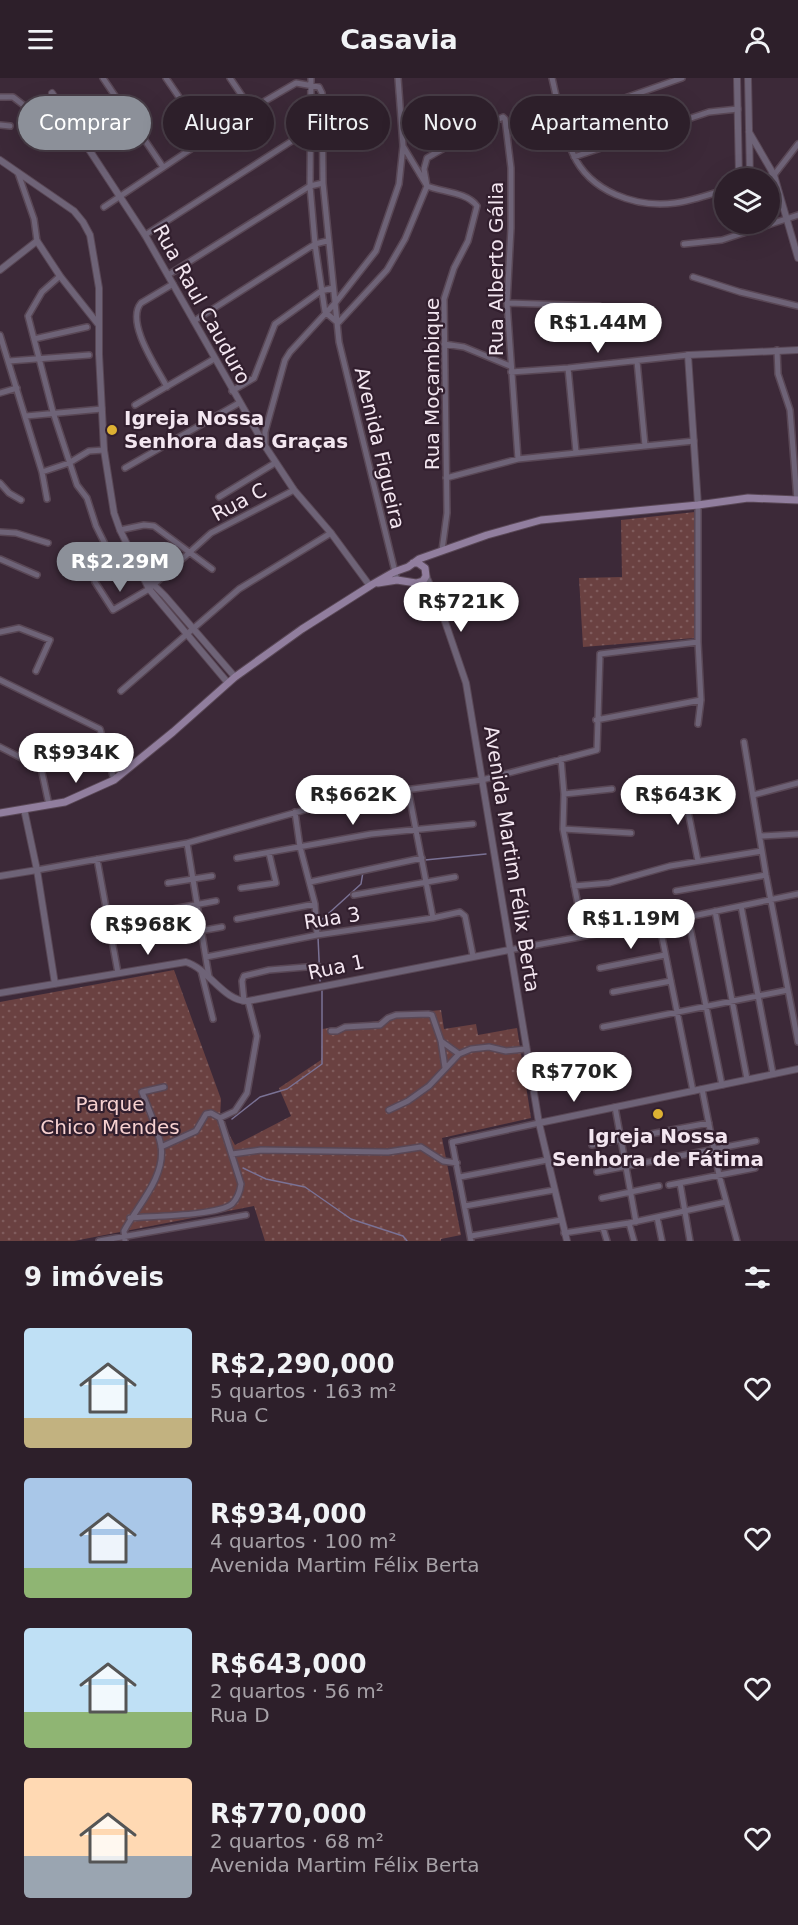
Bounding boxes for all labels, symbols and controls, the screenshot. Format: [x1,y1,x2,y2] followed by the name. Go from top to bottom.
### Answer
[24,23,57,56] icon: menu
[741,23,774,56] icon: person
[340,24,458,55] text: Casavia
[18,96,151,150] chip: Comprar
[163,96,274,150] chip: Alugar
[286,96,390,150] chip: Filtros
[402,96,498,150] chip: Novo
[510,96,690,150] chip: Apartamento
[714,168,780,234] map controls
[714,168,780,234] button: layers
[484,182,508,356] street label: Rua Alberto Gália
[148,220,256,388] street label: Rua Raul Cauduro
[420,298,444,470] street label: Rua Moçambique
[543,303,653,354] pin: R$1.44M
[549,310,647,334] text: R$1.44M
[350,365,410,531] street label: Avenida Figueira
[124,406,348,453] place label: Igreja Nossa Senhora das Graças
[105,423,119,437] marker: Igreja Nossa Senhora das Graças
[208,478,270,526] street label: Rua C
[65,542,175,593] pin: R$2.29M
[71,549,169,573] text: R$2.29M
[412,582,510,633] pin: R$721K
[418,589,504,613] text: R$721K
[479,724,545,994] street label: Avenida Martim Félix Berta
[27,733,125,784] pin: R$934K
[33,740,119,764] text: R$934K
[304,775,402,826] pin: R$662K
[629,775,727,826] pin: R$643K
[310,782,396,806] text: R$662K
[635,782,721,806] text: R$643K
[576,899,686,950] pin: R$1.19M
[302,902,362,934] street label: Rua 3
[99,905,197,956] pin: R$968K
[582,906,680,930] text: R$1.19M
[105,912,191,936] text: R$968K
[306,949,366,985] street label: Rua 1
[525,1052,623,1103] pin: R$770K
[531,1059,617,1083] text: R$770K
[40,1092,180,1139] park label: Parque Chico Mendes
[651,1107,665,1121] marker: Igreja Nossa Senhora de Fátima
[552,1124,764,1171] place label: Igreja Nossa Senhora de Fátima
[741,1261,774,1294] icon: filters
[24,1262,164,1292] text: 9 imóveis
[210,1349,395,1379] text: R$2,290,000
[72,1352,144,1424] icon: home
[741,1372,774,1405] icon: heart
[210,1379,397,1403] text: 5 quartos · 163 m²
[210,1403,268,1427] text: Rua C
[210,1499,367,1529] text: R$934,000
[72,1502,144,1574] icon: home
[741,1522,774,1555] icon: heart
[210,1529,397,1553] text: 4 quartos · 100 m²
[210,1553,480,1577] text: Avenida Martim Félix Berta
[210,1649,367,1679] text: R$643,000
[72,1652,144,1724] icon: home
[741,1672,774,1705] icon: heart
[210,1679,384,1703] text: 2 quartos · 56 m²
[210,1703,270,1727] text: Rua D
[210,1799,367,1829] text: R$770,000
[72,1802,144,1874] icon: home
[741,1822,774,1855] icon: heart
[210,1829,384,1853] text: 2 quartos · 68 m²
[210,1853,480,1877] text: Avenida Martim Félix Berta

